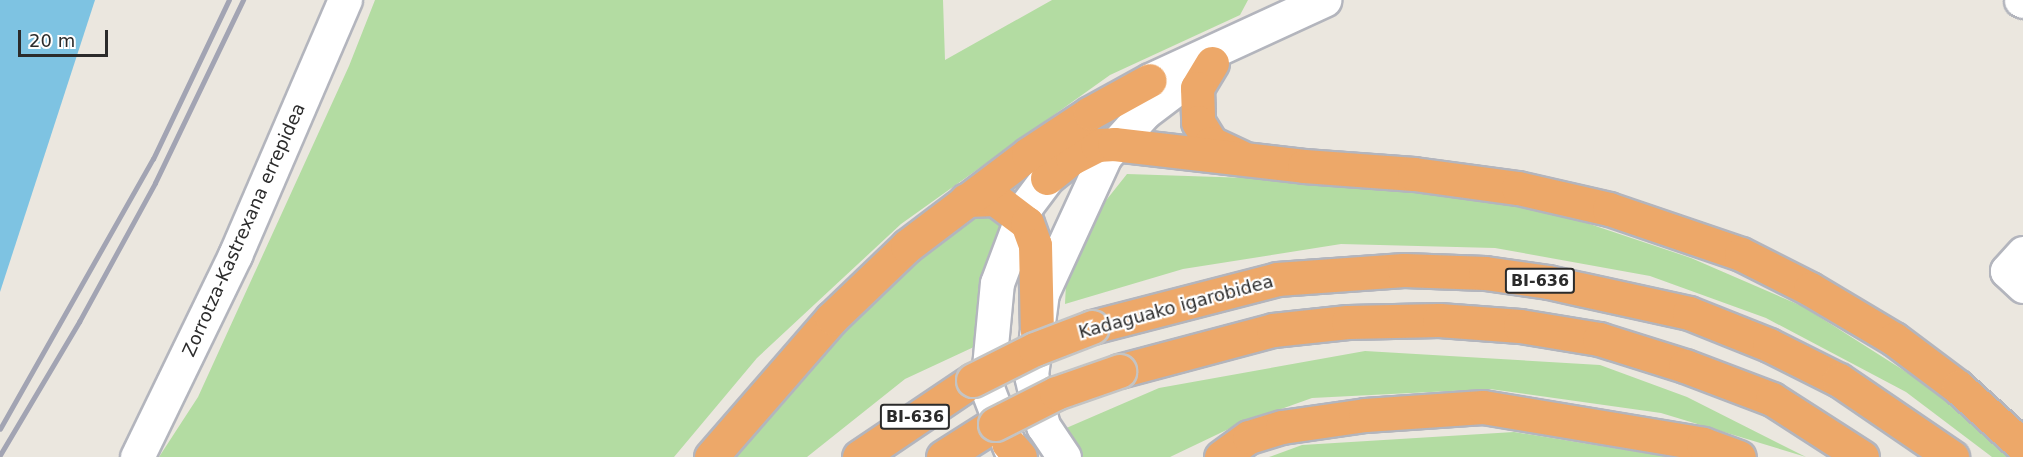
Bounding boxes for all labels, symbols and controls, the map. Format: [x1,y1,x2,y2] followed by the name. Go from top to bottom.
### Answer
[21,18,111,56] scale bar
[29,30,75,51] text: 20 m
[178,100,310,360] street label: Zorrotza-Kastrexana errepidea
[1504,268,1576,294] road number: BI-636
[1076,271,1276,343] street label: Kadaguako igarobidea
[879,404,951,430] road number: BI-636

